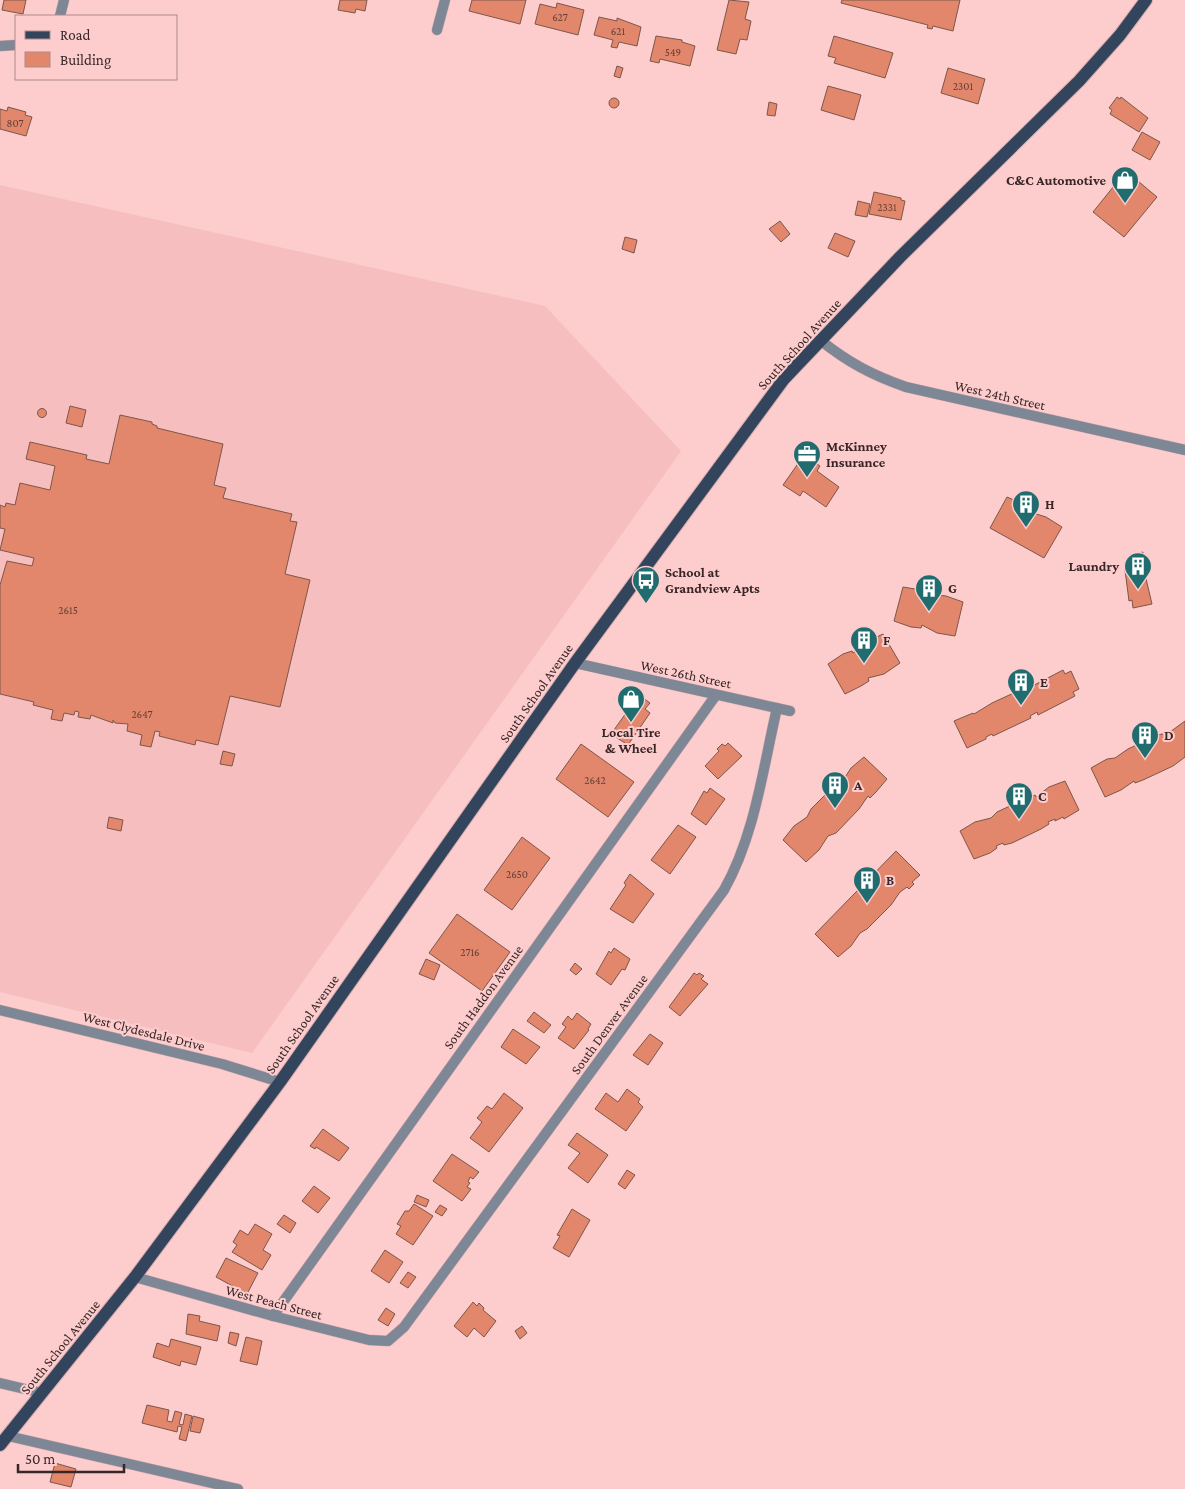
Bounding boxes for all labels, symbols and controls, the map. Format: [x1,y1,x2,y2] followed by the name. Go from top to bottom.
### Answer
[552,11,568,23] house number: 627
[15,15,178,80] legend
[611,25,625,37] house number: 621
[60,27,91,43] text: Road
[665,46,681,58] house number: 549
[60,52,111,69] text: Building
[953,80,974,92] house number: 2301
[7,117,23,129] house number: 807
[1110,165,1140,204] shop icon: C&C Automotive
[1006,172,1106,188] place label: C&C Automotive
[877,201,897,213] house number: 2331
[754,295,844,393] street label: South School Avenue
[953,377,1047,413] street label: West 24th Street
[826,438,887,470] place label: McKinney Insurance
[792,439,822,478] office icon: McKinney Insurance
[1011,489,1041,528] building icon: H
[1045,496,1055,512] place label: H
[1123,551,1153,590] building icon: Laundry
[1069,558,1119,574] place label: Laundry
[665,564,760,596] place label: School at Grandview Apts
[631,565,661,604] bus stop icon: School at Grandview Apts
[914,573,944,612] building icon: G
[948,580,957,596] place label: G
[58,604,78,616] house number: 2615
[849,625,879,664] building icon: F
[883,632,891,648] place label: F
[496,641,576,745] street label: South School Avenue
[639,657,733,692] street label: West 26th Street
[1006,667,1036,706] building icon: E
[1040,674,1048,690] place label: E
[616,684,646,723] shop icon: Local Tire & Wheel
[131,708,153,720] house number: 2647
[1130,720,1160,759] building icon: D
[602,724,661,756] place label: Local Tire & Wheel
[1164,727,1174,743] place label: D
[820,770,850,809] building icon: A
[584,774,606,786] house number: 2642
[853,777,863,793] place label: A
[1004,781,1034,820] building icon: C
[1038,788,1047,804] place label: C
[852,865,882,904] building icon: B
[506,868,528,880] house number: 2650
[886,872,894,888] place label: B
[440,942,526,1052] street label: South Haddon Avenue
[460,946,480,958] house number: 2716
[567,971,651,1077] street label: South Denver Avenue
[262,972,342,1076] street label: South School Avenue
[81,1008,207,1054] street label: West Clydesdale Drive
[224,1281,324,1323] street label: West Peach Street
[17,1297,103,1397] street label: South School Avenue
[18,1442,124,1474] scale bar
[25,1451,55,1467] text: 50 m

